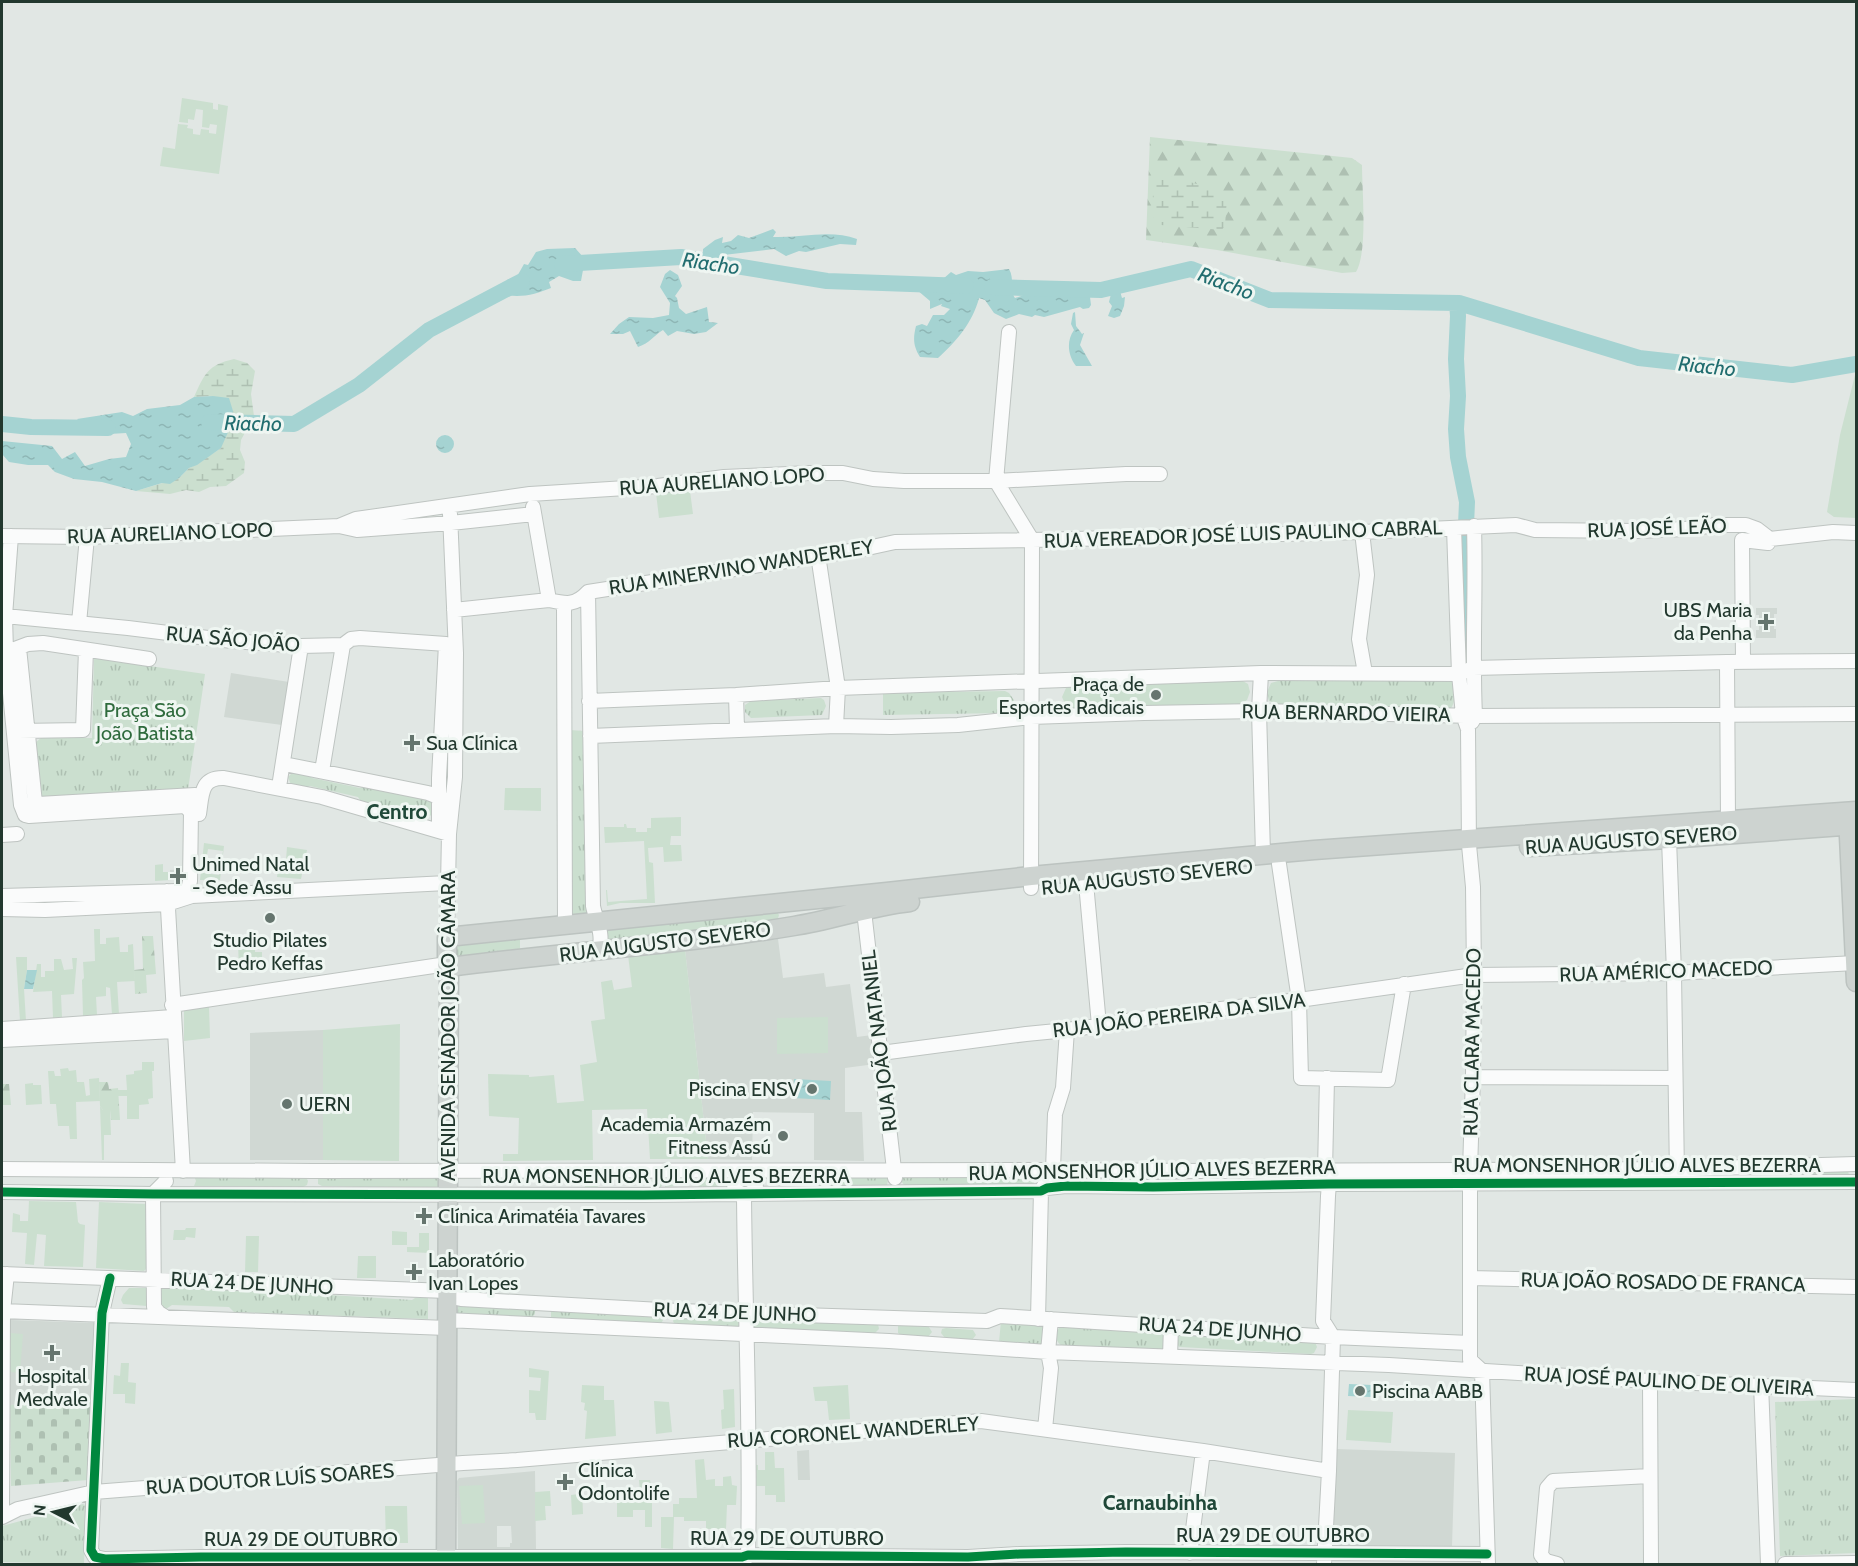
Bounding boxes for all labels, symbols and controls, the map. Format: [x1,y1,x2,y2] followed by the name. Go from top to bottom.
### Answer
[681,247,741,279] water label: Riacho
[1195,261,1257,305] water label: Riacho
[1677,351,1737,381] water label: Riacho
[224,410,282,436] water label: Riacho
[618,462,826,500] street label: RUA AURELIANO LOPO
[1587,514,1727,542] street label: RUA JOSÉ LEÃO
[1043,515,1443,553] street label: RUA VEREADOR JOSÉ LUIS PAULINO CABRAL
[67,517,273,549] street label: RUA AURELIANO LOPO
[607,534,876,600] street label: RUA MINERVINO WANDERLEY
[1664,598,1752,645] place label: UBS Maria da Penha
[1757,613,1775,631] marker: UBS Maria da Penha
[165,621,301,657] street label: RUA SÃO JOÃO
[999,672,1144,719] place label: Praça de Esportes Radicais
[1149,688,1163,702] marker: Praça de Esportes Radicais
[95,698,194,745] park label: Praça São João Batista
[1241,699,1451,727] street label: RUA BERNARDO VIEIRA
[426,731,518,755] place label: Sua Clínica
[403,734,421,752] marker: Sua Clínica
[367,799,427,824] district label: Centro
[1524,821,1738,859] street label: RUA AUGUSTO SEVERO
[192,852,310,899] place label: Unimed Natal - Sede Assu
[1040,854,1254,900] street label: RUA AUGUSTO SEVERO
[169,867,187,885] marker: Unimed Natal - Sede Assu
[436,870,460,1181] street label: AVENIDA SENADOR JOÃO CÂMARA
[263,911,277,925] marker: Studio Pilates Pedro Keffas
[558,917,772,967] street label: RUA AUGUSTO SEVERO
[213,928,327,975] place label: Studio Pilates Pedro Keffas
[1458,948,1486,1136] street label: RUA CLARA MACEDO
[856,949,902,1133] street label: RUA JOÃO NATANIEL
[1559,955,1773,987] street label: RUA AMÉRICO MACEDO
[1051,988,1307,1042] street label: RUA JOÃO PEREIRA DA SILVA
[689,1077,801,1101] place label: Piscina ENSV
[805,1082,819,1096] marker: Piscina ENSV
[299,1092,351,1116] place label: UERN
[280,1097,294,1111] marker: UERN
[600,1112,771,1159] place label: Academia Armazém Fitness Assú
[776,1129,790,1143] marker: Academia Armazém Fitness Assú
[1453,1153,1821,1177] street label: RUA MONSENHOR JÚLIO ALVES BEZERRA
[968,1155,1337,1185] street label: RUA MONSENHOR JÚLIO ALVES BEZERRA
[482,1164,850,1188] street label: RUA MONSENHOR JÚLIO ALVES BEZERRA
[438,1204,646,1228] place label: Clínica Arimatéia Tavares
[415,1207,433,1225] marker: Clínica Arimatéia Tavares
[428,1248,525,1295] place label: Laboratório Ivan Lopes
[405,1263,423,1281] marker: Laboratório Ivan Lopes
[170,1267,334,1299] street label: RUA 24 DE JUNHO
[1520,1268,1806,1296] street label: RUA JOÃO ROSADO DE FRANCA
[653,1297,817,1327] street label: RUA 24 DE JUNHO
[1138,1311,1302,1347] street label: RUA 24 DE JUNHO
[43,1344,61,1362] marker: Hospital Medvale
[1523,1361,1815,1401] street label: RUA JOSÉ PAULINO DE OLIVEIRA
[16,1364,88,1411] place label: Hospital Medvale
[1372,1379,1483,1403] place label: Piscina AABB
[1353,1384,1367,1398] marker: Piscina AABB
[726,1411,980,1453] street label: RUA CORONEL WANDERLEY
[145,1458,395,1500] street label: RUA DOUTOR LUÍS SOARES
[578,1458,670,1505] place label: Clínica Odontolife
[556,1473,574,1491] marker: Clínica Odontolife
[24,1482,84,1542] north arrow
[1103,1490,1218,1515] district label: Carnaubinha
[29,1503,50,1517] text: N
[1176,1523,1370,1547] street label: RUA 29 DE OUTUBRO
[690,1526,884,1550] street label: RUA 29 DE OUTUBRO
[204,1527,398,1551] street label: RUA 29 DE OUTUBRO

